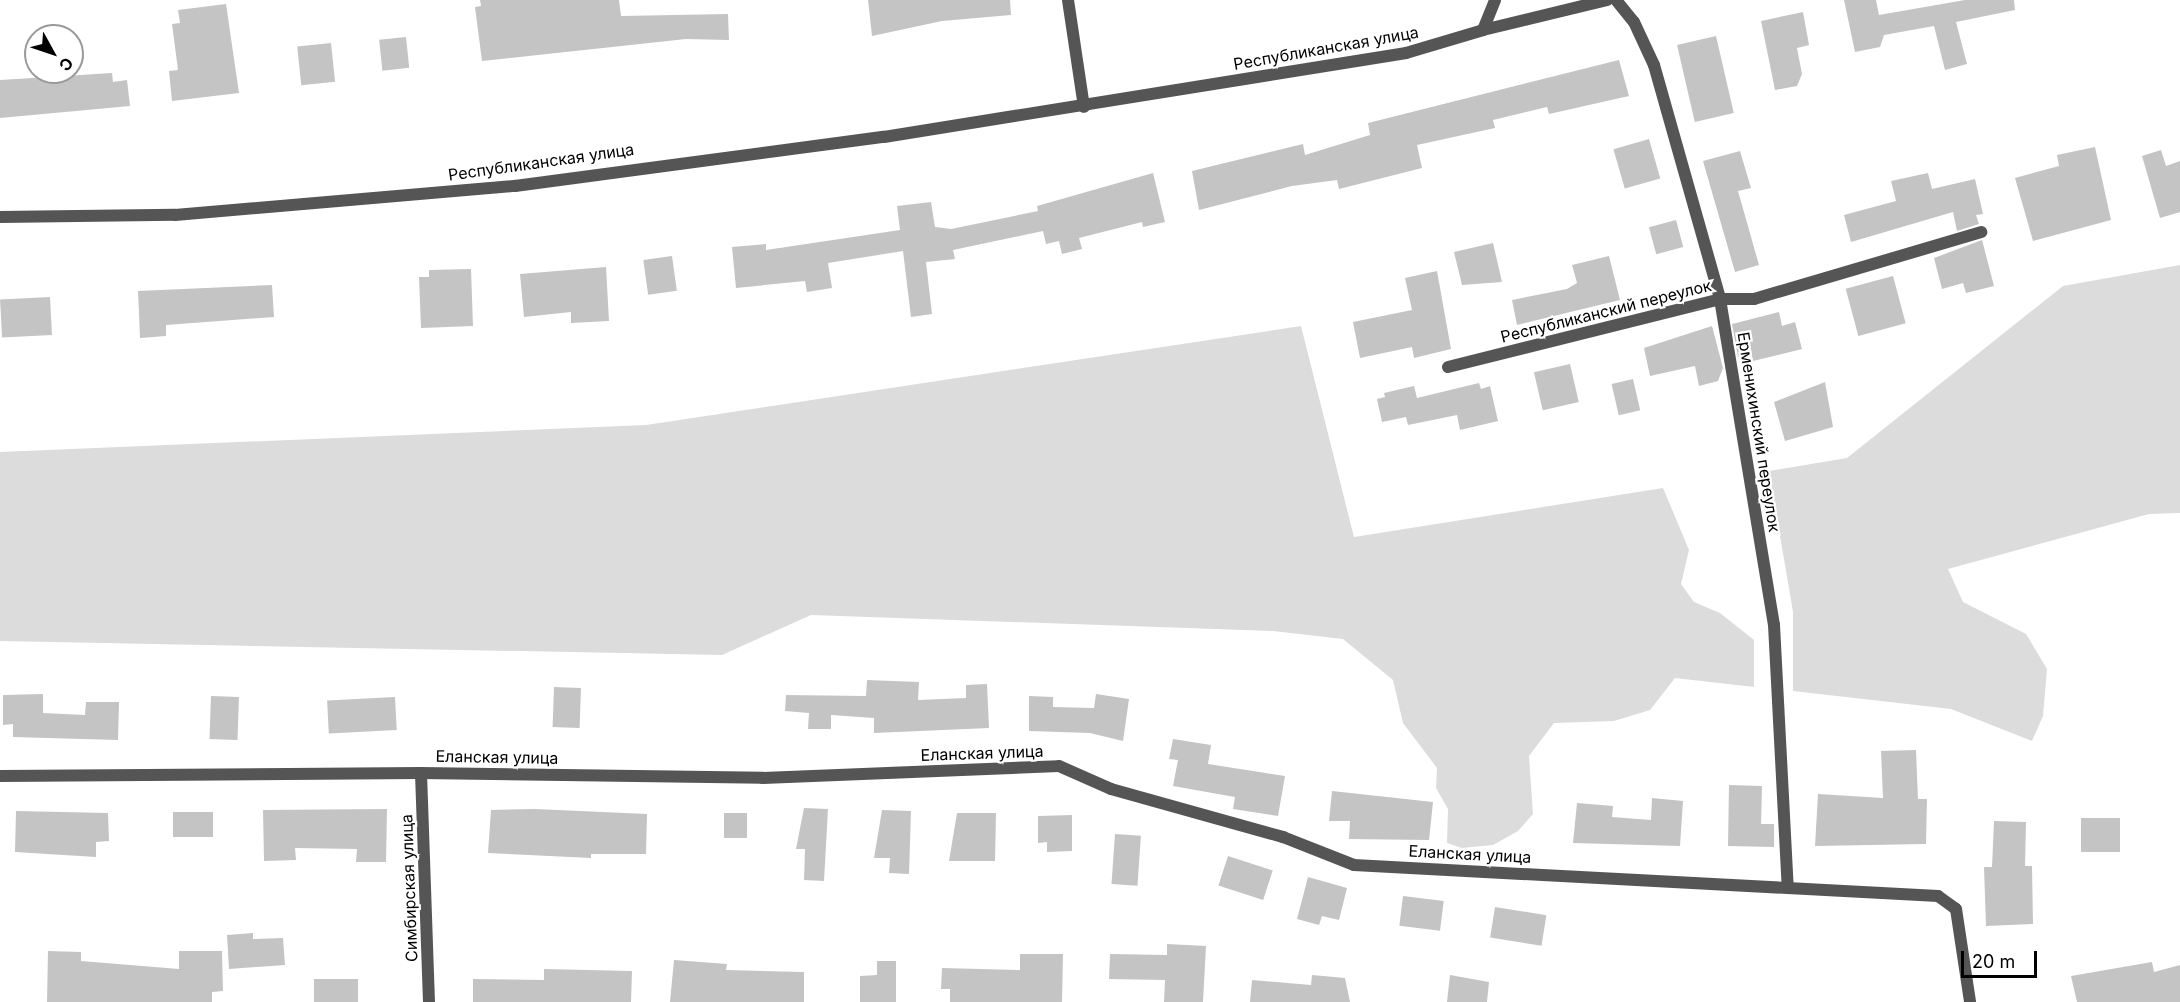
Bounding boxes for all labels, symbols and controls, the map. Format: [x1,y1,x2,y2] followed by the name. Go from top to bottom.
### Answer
[1232,22,1420,74] street label: Республиканская улица
[24,24,84,84] north arrow
[55,53,78,75] text: С
[447,139,635,185] street label: Республиканская улица
[1499,275,1713,347] street label: Республиканский переулок
[1734,331,1784,533] street label: Ерменихинский переулок
[920,741,1044,765] street label: Еланская улица
[435,746,559,768] street label: Еланская улица
[397,814,421,962] street label: Симбирская улица
[1408,841,1532,867] street label: Еланская улица
[1964,939,2040,977] scale bar
[1972,951,2015,972] text: 20 m

